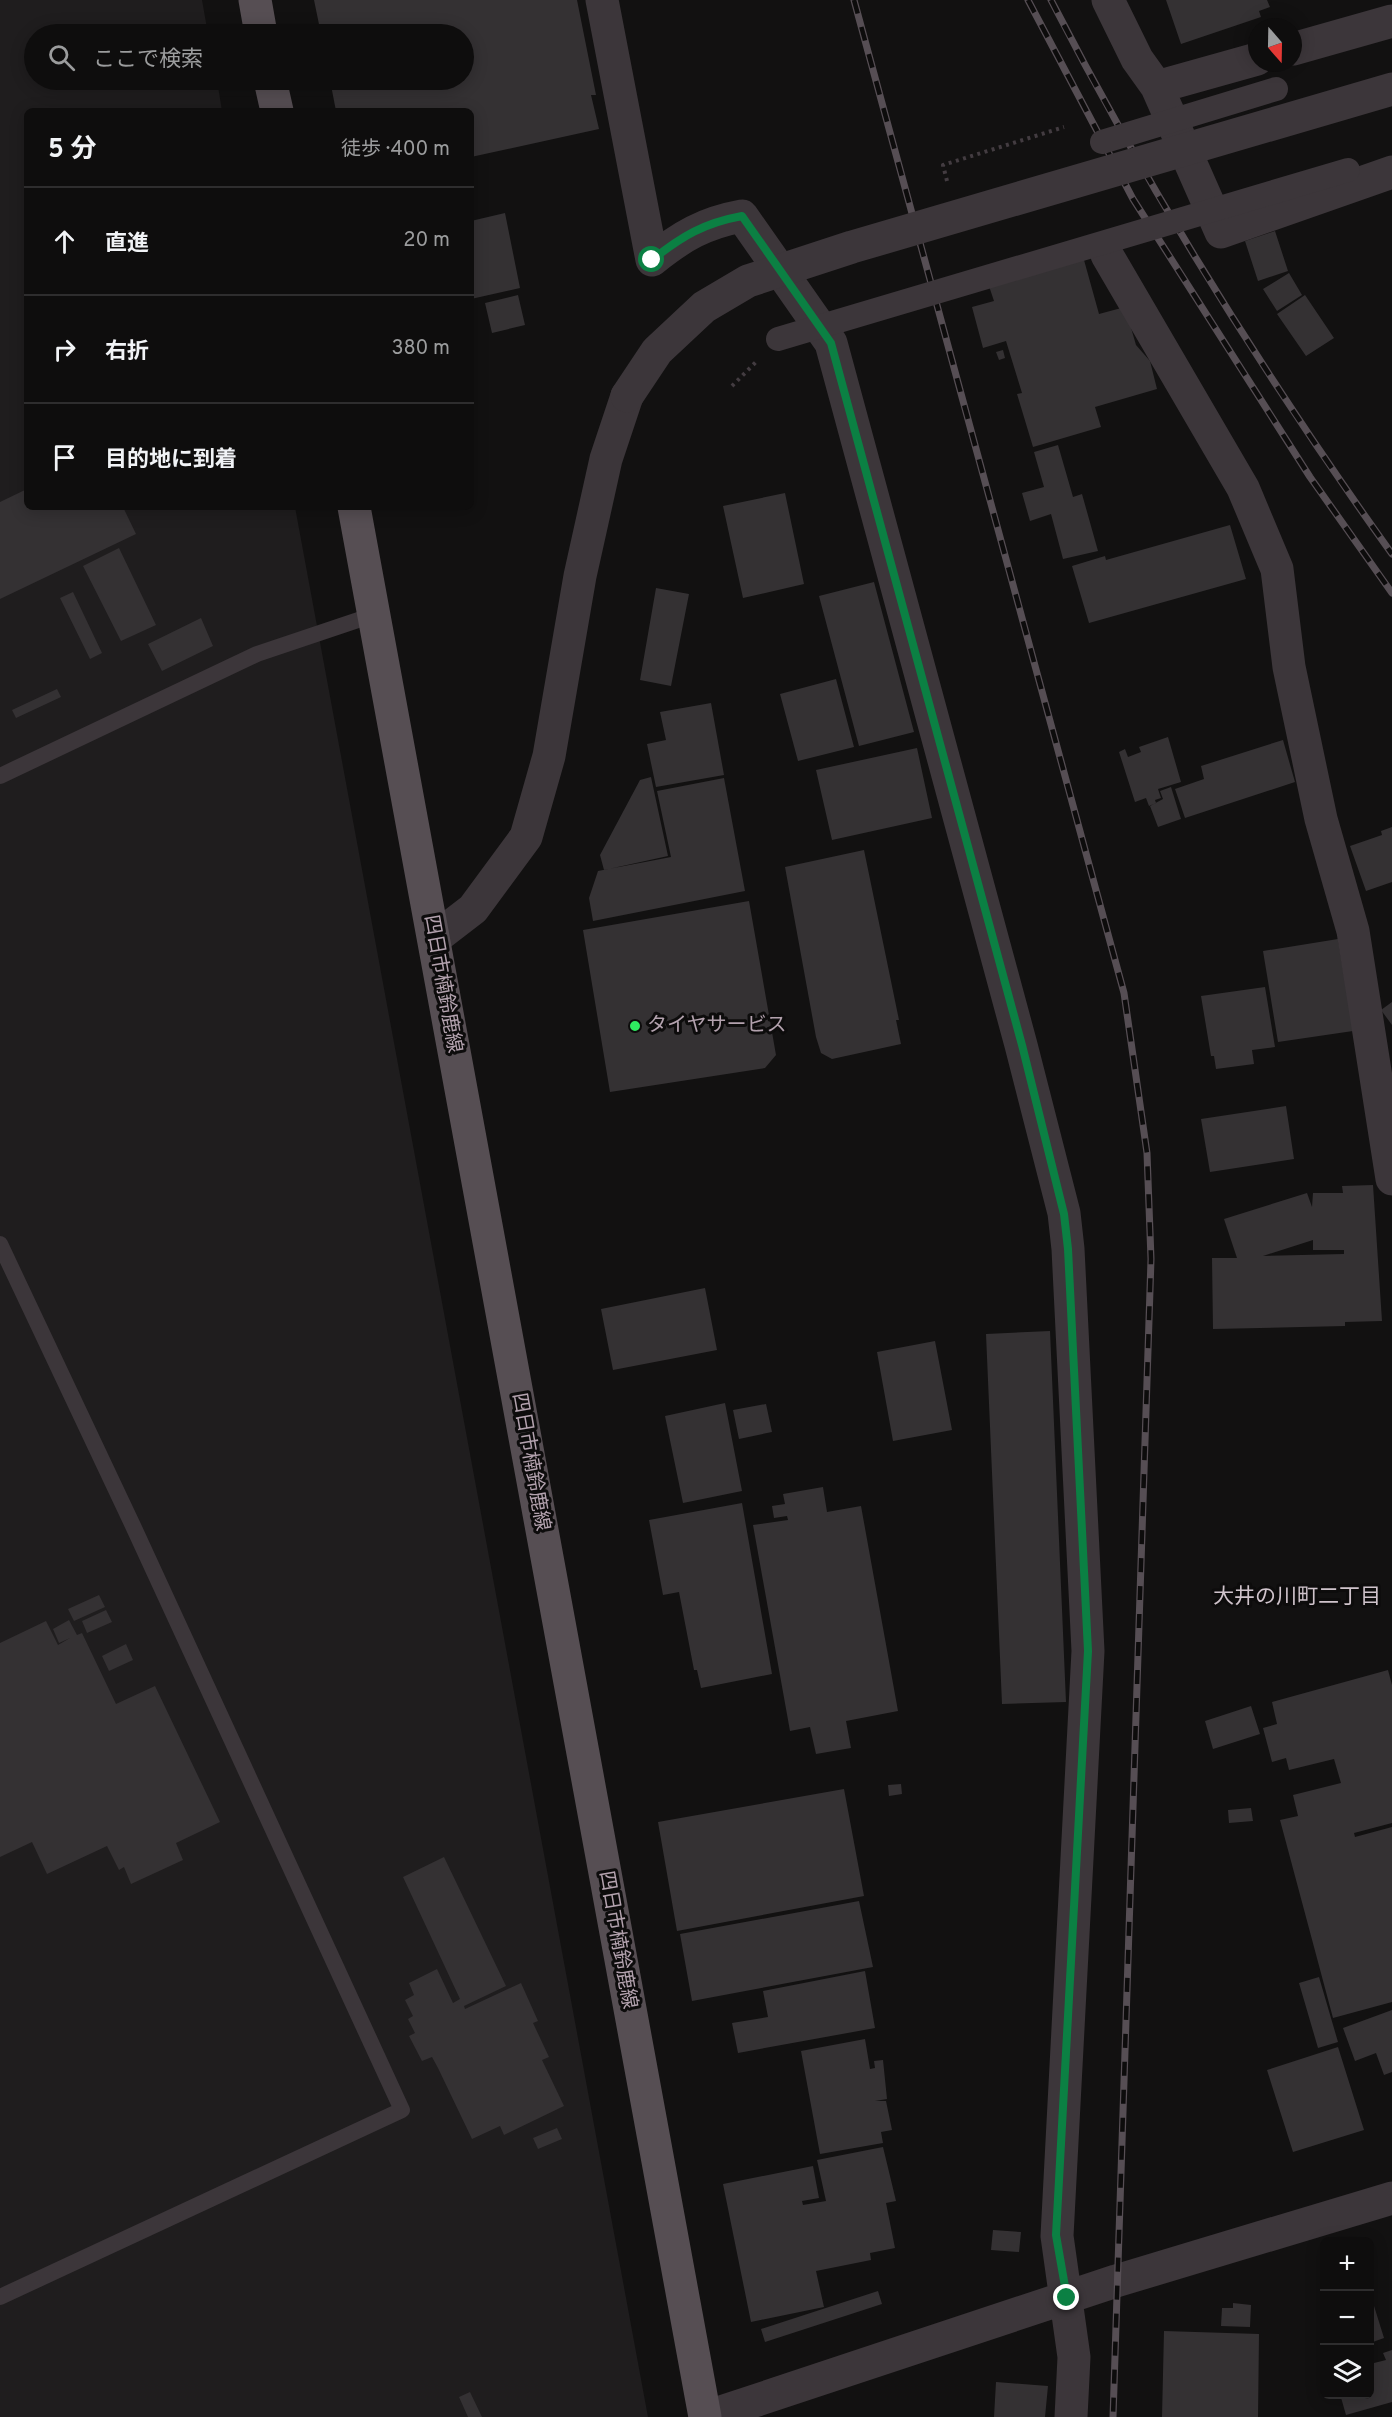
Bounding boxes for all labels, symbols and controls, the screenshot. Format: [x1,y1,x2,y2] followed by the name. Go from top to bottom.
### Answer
[1248,18,1302,72] north arrow
[24,24,474,90] search box
[45,41,78,74] icon: search
[93,47,203,74] text: ここで検索
[48,134,96,167] text: 5 分
[341,137,450,163] text: 徒歩 · 400 m
[48,225,81,258] icon: ahead
[403,228,450,254] text: 20 m
[105,231,149,258] text: 直進
[638,246,664,272] route start
[48,333,81,366] icon: right
[391,336,450,362] text: 380 m
[105,339,149,366] text: 右折
[48,441,81,474] icon: arrive
[105,447,237,474] text: 目的地に到着
[417,913,467,1055] street label: 四日市楠鈴鹿線
[647,1013,786,1039] place label: タイヤサービス
[628,1019,642,1033] marker: タイヤサービス
[505,1391,555,1533] street label: 四日市楠鈴鹿線
[1213,1584,1381,1611] district label: 大井の川町二丁目
[592,1869,642,2011] street label: 四日市楠鈴鹿線
[1320,2237,1374,2399] map controls
[1320,2237,1374,2291] button: +
[1053,2284,1079,2310] route end
[1320,2291,1374,2345] button: −
[1320,2345,1374,2399] button: layers

